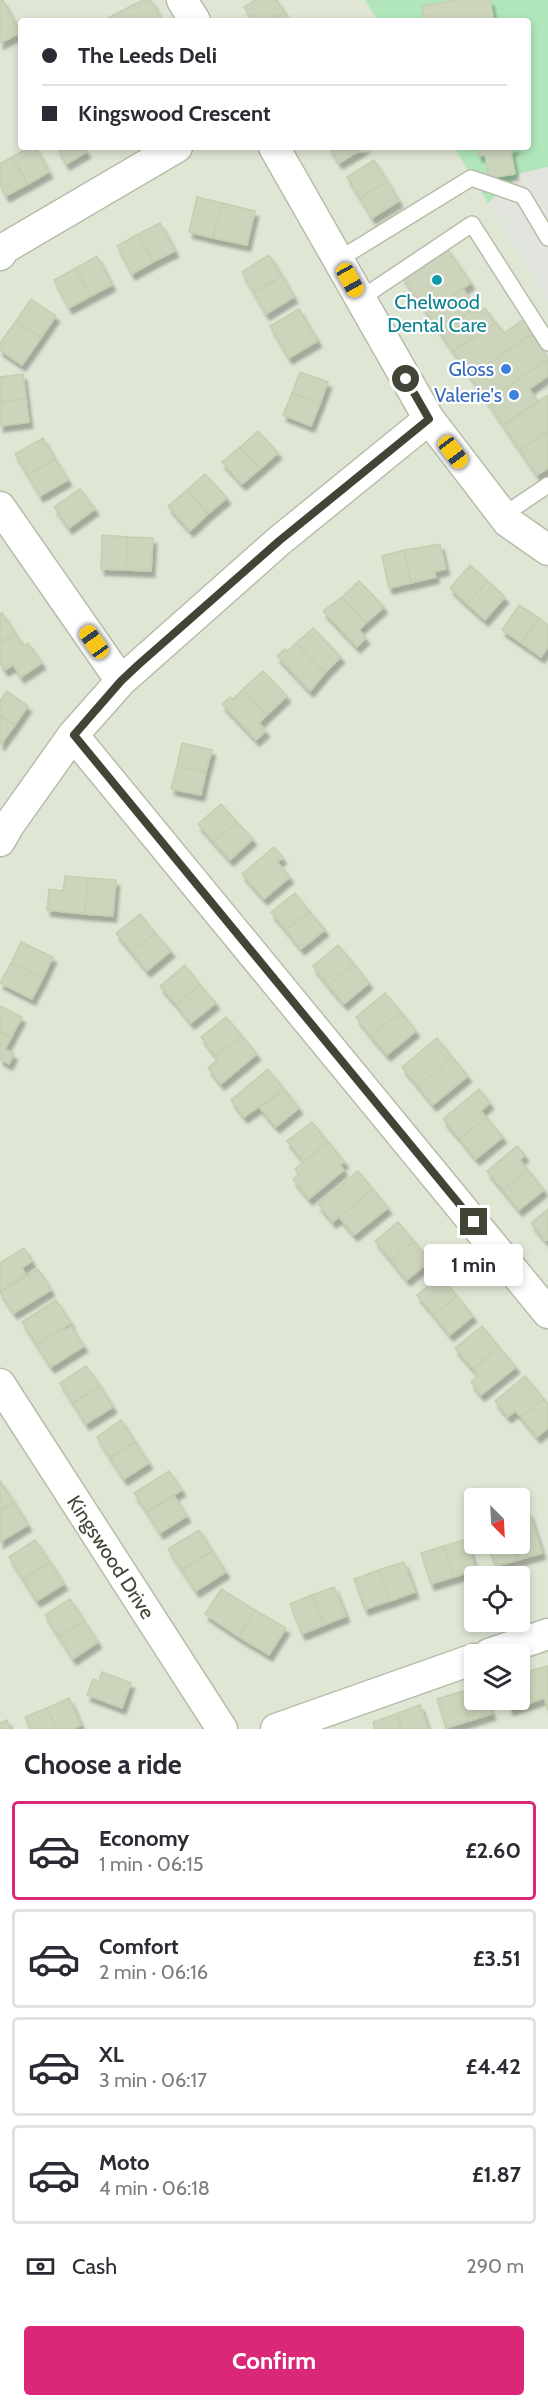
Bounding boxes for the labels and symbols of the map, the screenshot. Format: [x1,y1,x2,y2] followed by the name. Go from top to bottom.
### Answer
[333,260,367,300] car
[430,273,444,287] marker: Chelwood Dental Care
[387,290,487,337] place label: Chelwood Dental Care
[449,357,494,381] place label: Gloss
[499,362,513,376] marker: Gloss
[392,365,419,392] route start
[434,383,502,407] place label: Valerie's
[507,388,521,402] marker: Valerie's
[435,432,471,472] car
[76,622,112,662] car
[460,1208,487,1235] route end
[424,1243,524,1285] callout: 1 min
[464,1488,530,1554] north arrow
[62,1491,160,1623] street label: Kingswood Drive

